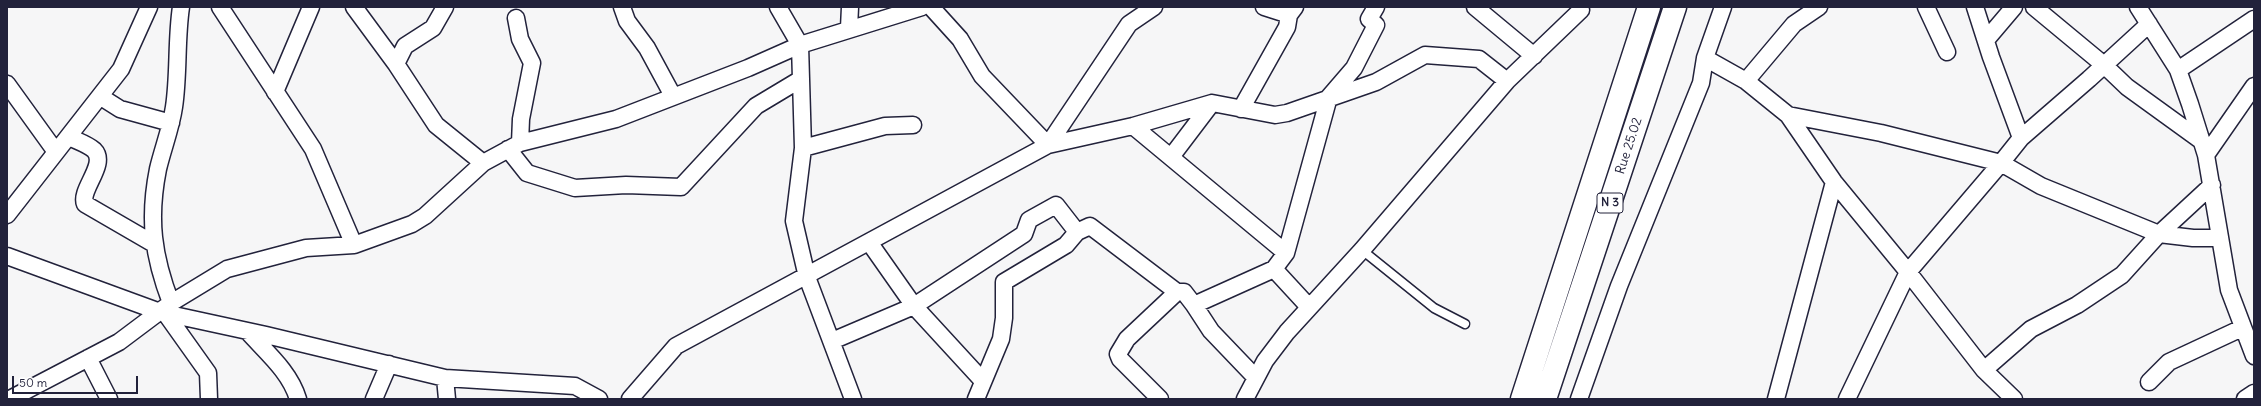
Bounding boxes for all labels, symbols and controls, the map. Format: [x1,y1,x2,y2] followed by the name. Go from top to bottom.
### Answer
[1612,116,1646,176] street label: Rue 25.02
[1597,193,1623,213] road number: N 3
[14,368,140,394] scale bar
[19,375,47,390] text: 50 m

